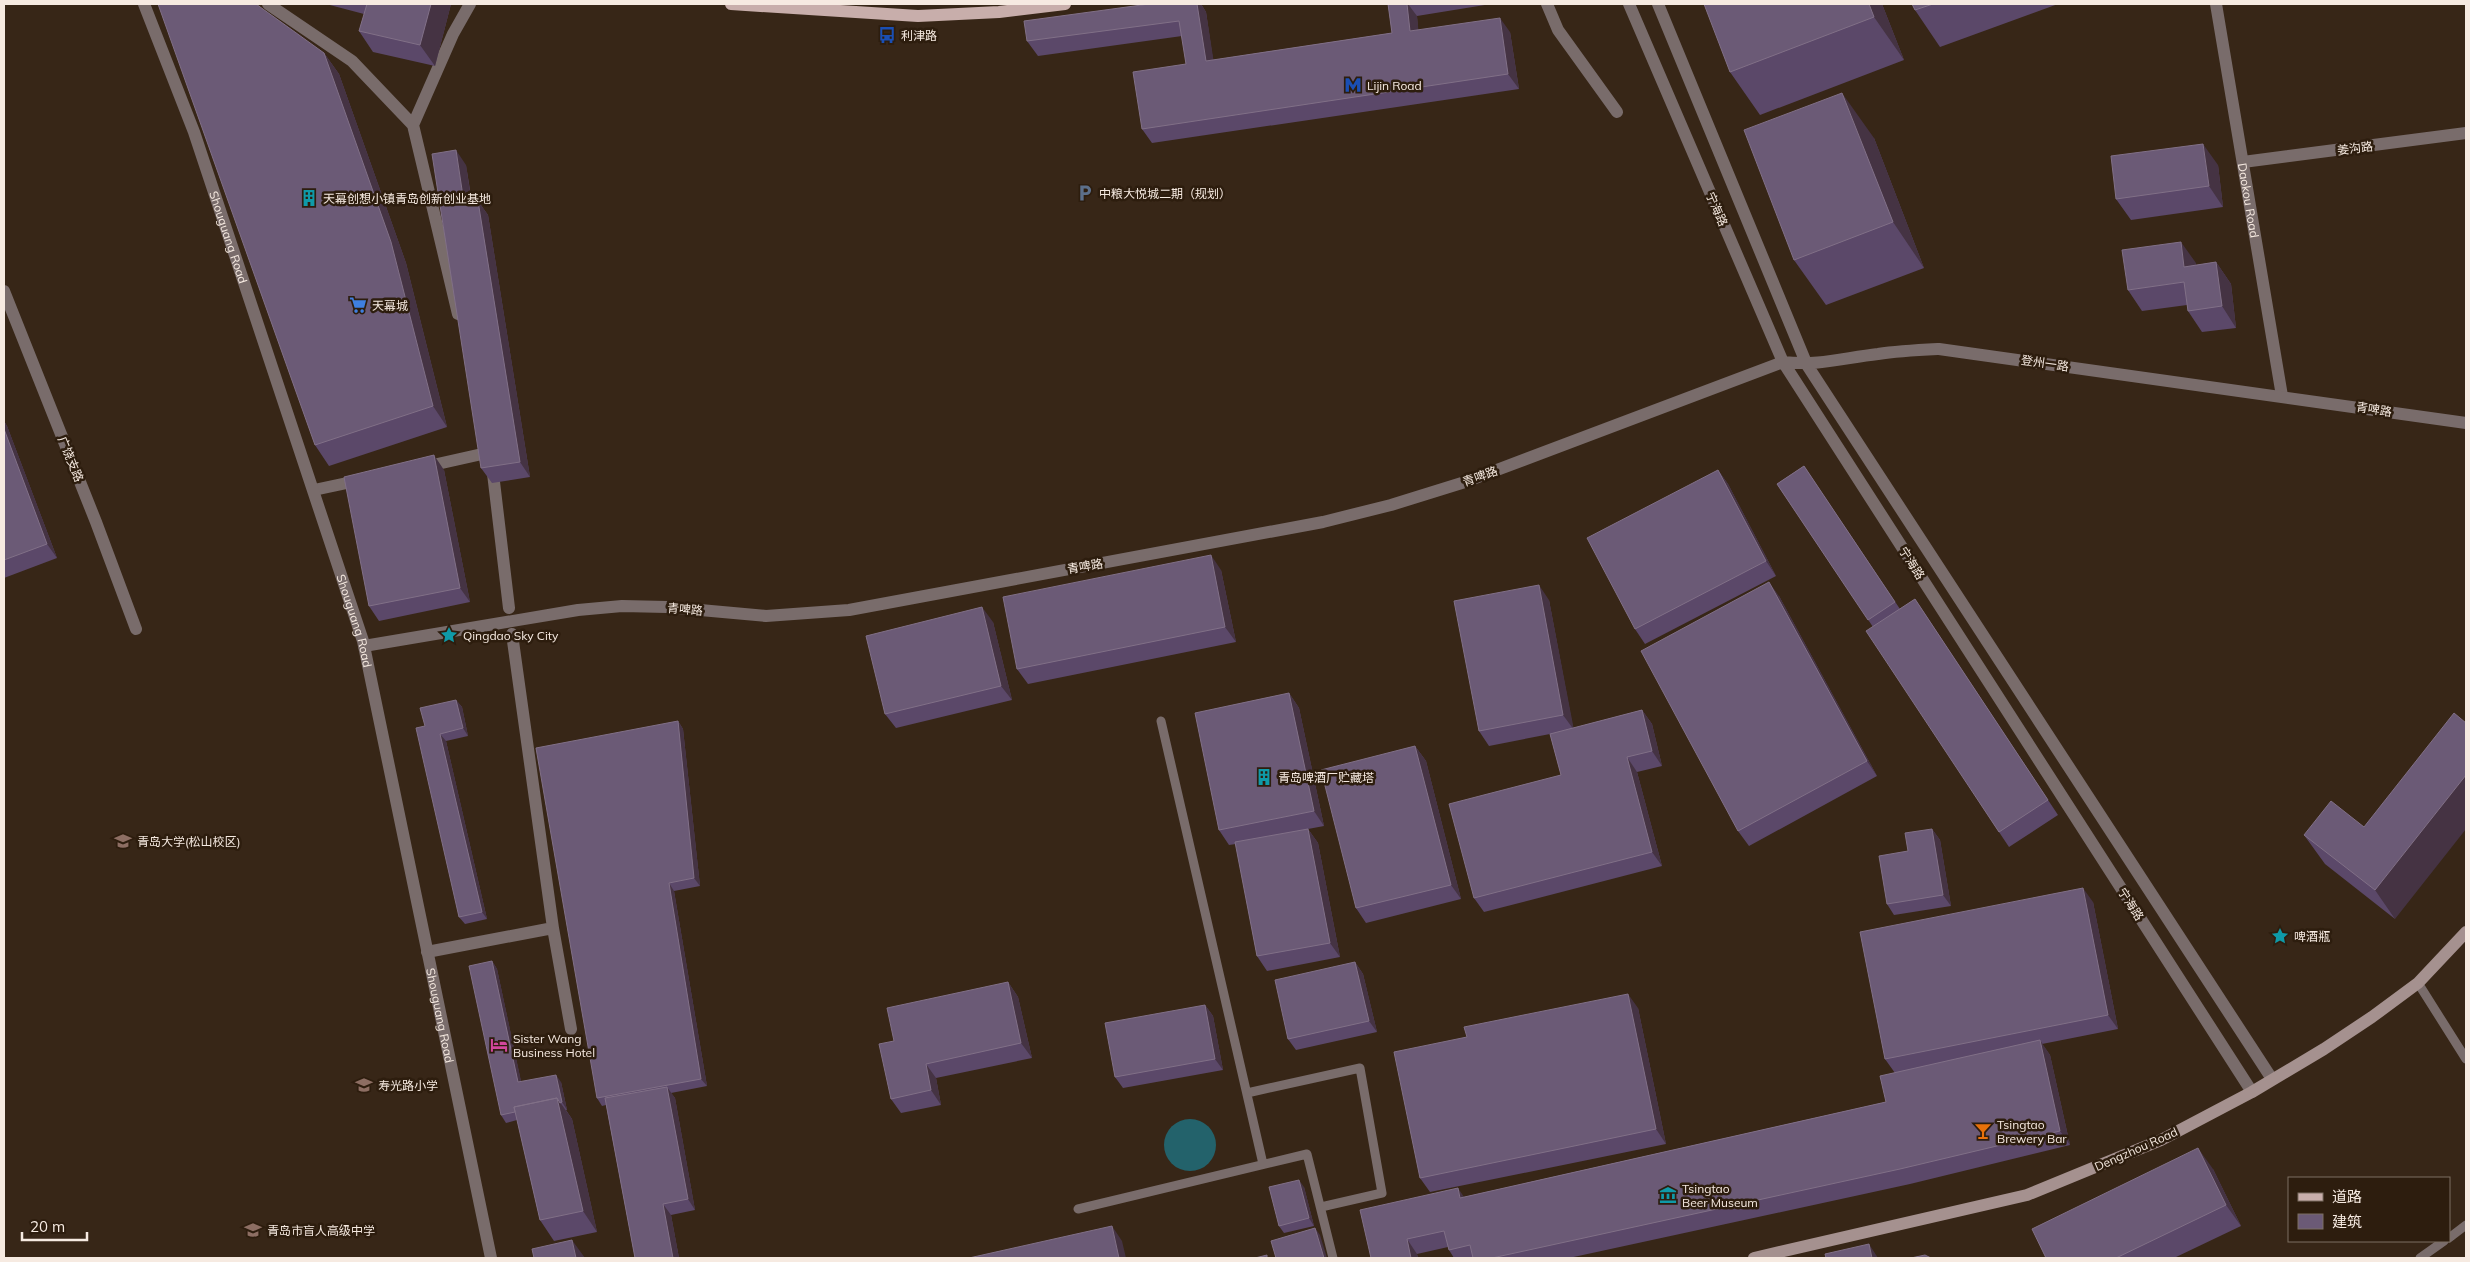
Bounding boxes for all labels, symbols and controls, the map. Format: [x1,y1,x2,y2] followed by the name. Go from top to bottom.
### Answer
[877,25,897,45] bus stop icon: 利津路
[901,28,937,43] place label: 利津路
[1343,75,1363,95] metro station icon: Lijin Road
[1367,78,1422,93] place label: Lijin Road
[2336,138,2374,158] street label: 姜沟路
[2235,162,2263,239] street label: Daokou Road
[1075,183,1095,203] parking icon: 中粮大悦城二期（规划）
[1099,186,1231,201] place label: 中粮大悦城二期（规划）
[299,188,319,208] building icon: 天幕创想小镇青岛创新创业基地
[207,189,251,285] street label: Shouguang Road
[1703,189,1731,229] street label: 宁海路
[323,191,491,206] place label: 天幕创想小镇青岛创新创业基地
[348,295,368,315] supermarket icon: 天幕城
[372,298,408,313] place label: 天幕城
[2020,352,2070,374] street label: 登州一路
[2355,399,2393,419] street label: 青啤路
[55,434,87,484] street label: 广饶支路
[1461,463,1499,489] street label: 青啤路
[1896,544,1928,582] street label: 宁海路
[1066,555,1104,577] street label: 青啤路
[334,572,376,669] street label: Shouguang Road
[666,600,704,618] street label: 青啤路
[439,625,459,645] place icon: Qingdao Sky City
[463,628,559,643] place label: Qingdao Sky City
[1254,767,1274,787] building icon: 青岛啤酒厂贮藏塔
[1278,770,1374,785] place label: 青岛啤酒厂贮藏塔
[113,831,133,851] school or university icon: 青岛大学(松山校区)
[137,834,241,849] place label: 青岛大学(松山校区)
[2115,885,2147,923] street label: 宁海路
[2270,926,2290,946] place icon: 啤酒瓶
[2294,929,2330,944] place label: 啤酒瓶
[423,966,458,1064] street label: Shouguang Road
[513,1031,595,1060] place label: Sister Wang Business Hotel
[489,1035,509,1055] hotel icon: Sister Wang Business Hotel
[354,1075,374,1095] school or university icon: 寿光路小学
[378,1078,438,1093] place label: 寿光路小学
[1997,1117,2067,1146] place label: Tsingtao Brewery Bar
[1973,1121,1993,1141] bar icon: Tsingtao Brewery Bar
[2092,1124,2180,1174] street label: Dengzhou Road
[2288,1177,2450,1242] legend
[1682,1181,1758,1210] place label: Tsingtao Beer Museum
[1658,1185,1678,1205] museum icon: Tsingtao Beer Museum
[2332,1187,2362,1206] text: 道路
[22,1210,88,1242] scale bar
[2332,1212,2362,1231] text: 建筑
[30,1217,65,1236] text: 20 m
[243,1220,263,1240] school or university icon: 青岛市盲人高级中学
[267,1223,375,1238] place label: 青岛市盲人高级中学

